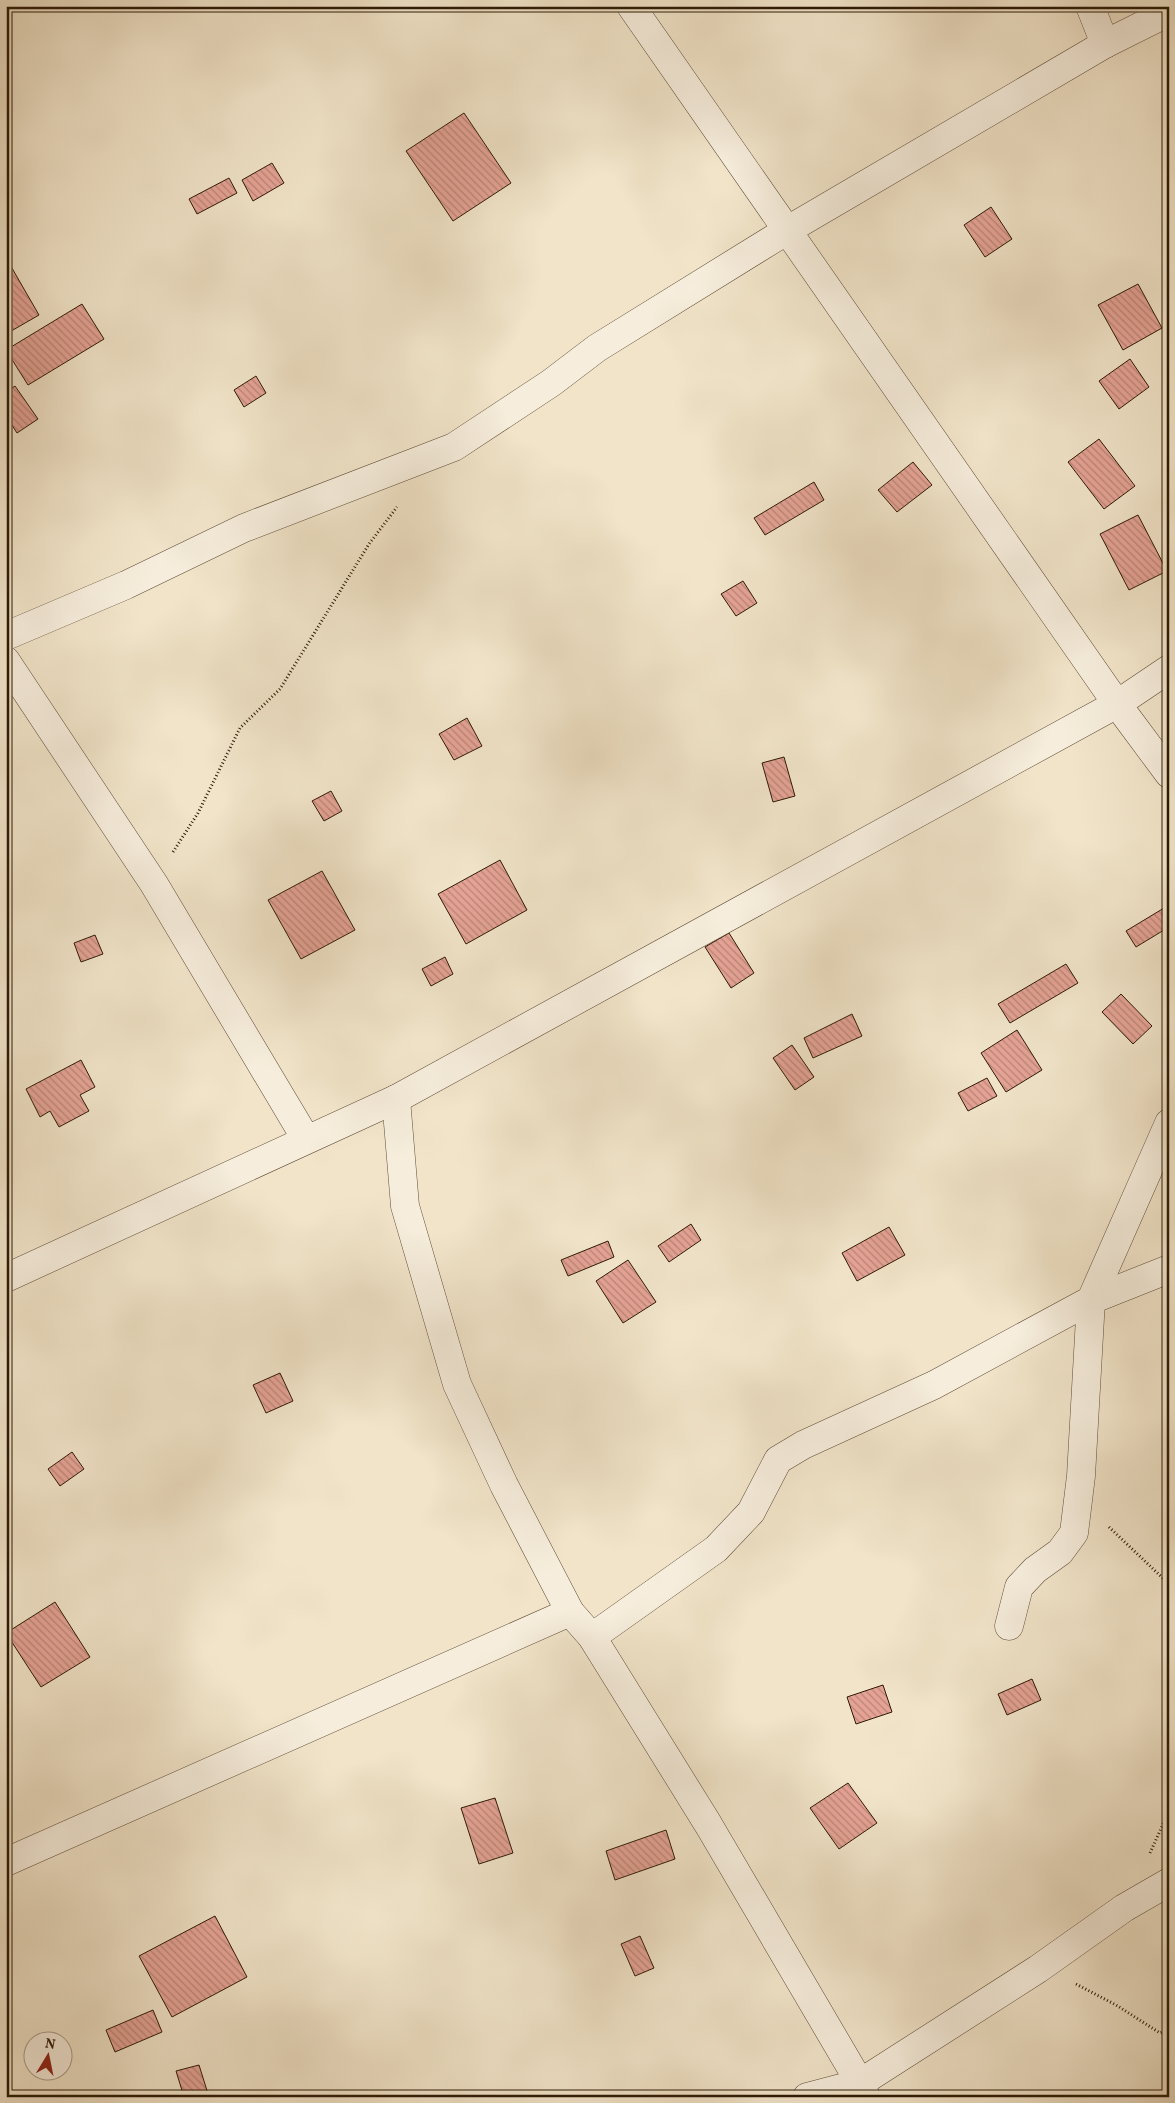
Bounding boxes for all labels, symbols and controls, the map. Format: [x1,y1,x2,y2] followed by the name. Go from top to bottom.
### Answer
[22,2030,72,2080] north arrow
[43,2034,57,2055] text: N

